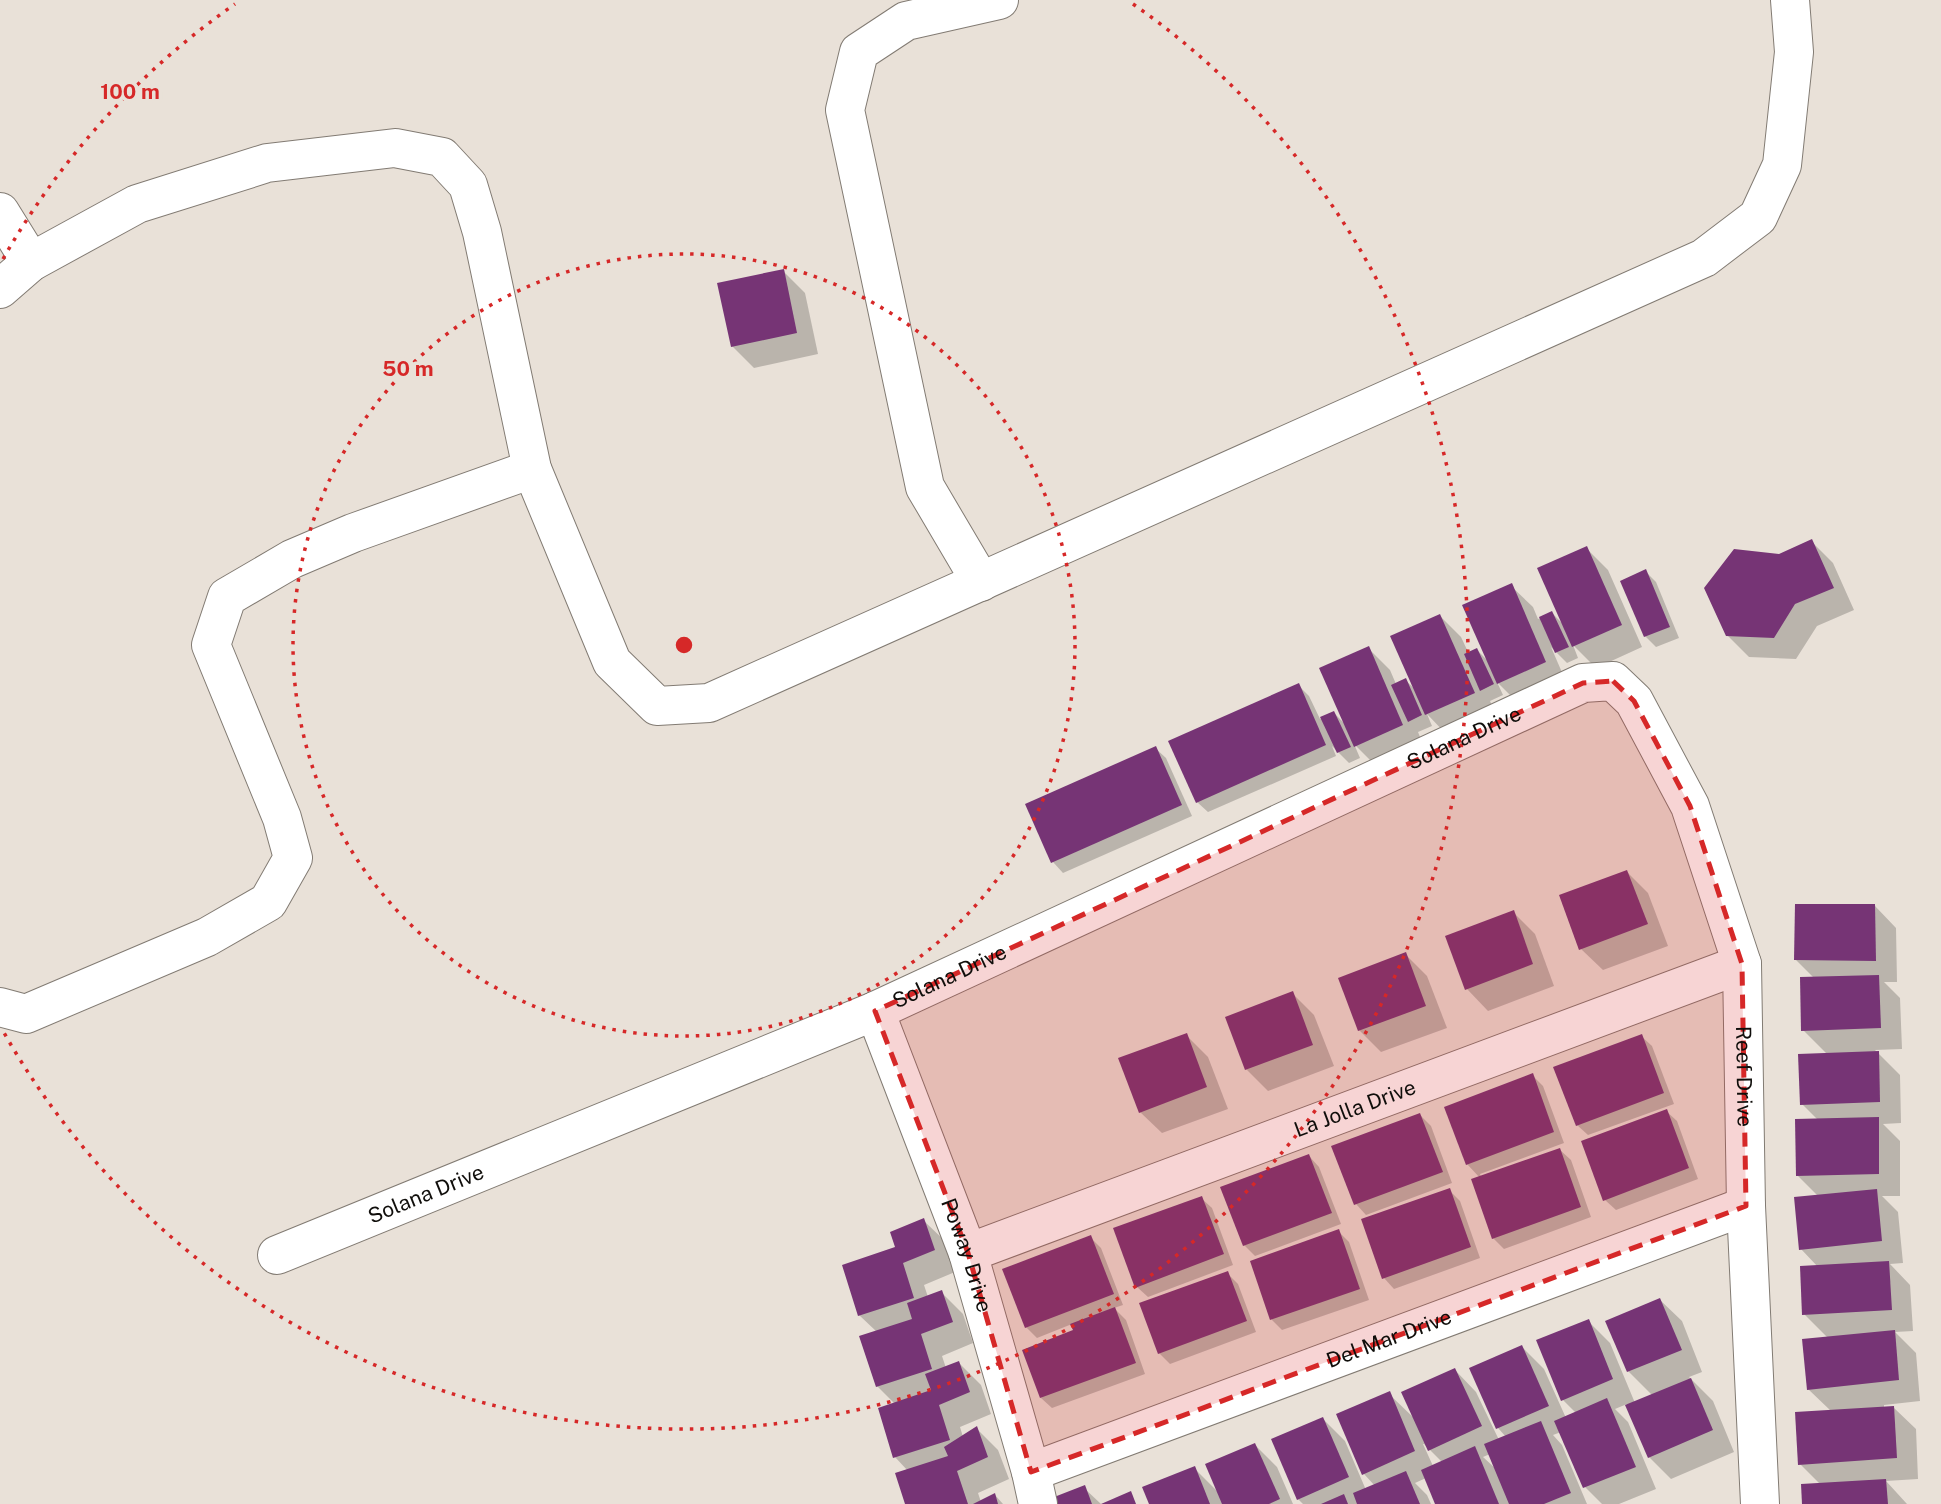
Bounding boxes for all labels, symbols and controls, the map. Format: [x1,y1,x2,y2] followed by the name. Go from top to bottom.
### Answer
[100,79,160,104] text: 100 m
[382,356,434,381] text: 50 m
[672,633,696,657] centre of rings
[1403,700,1525,775] street label: Solana Drive
[888,939,1010,1013] street label: Solana Drive
[1731,1026,1758,1127] street label: Reef Drive
[1290,1074,1419,1142] street label: La Jolla Drive
[364,1159,488,1229] street label: Solana Drive
[936,1194,997,1315] street label: Poway Drive
[1323,1304,1455,1373] street label: Del Mar Drive

